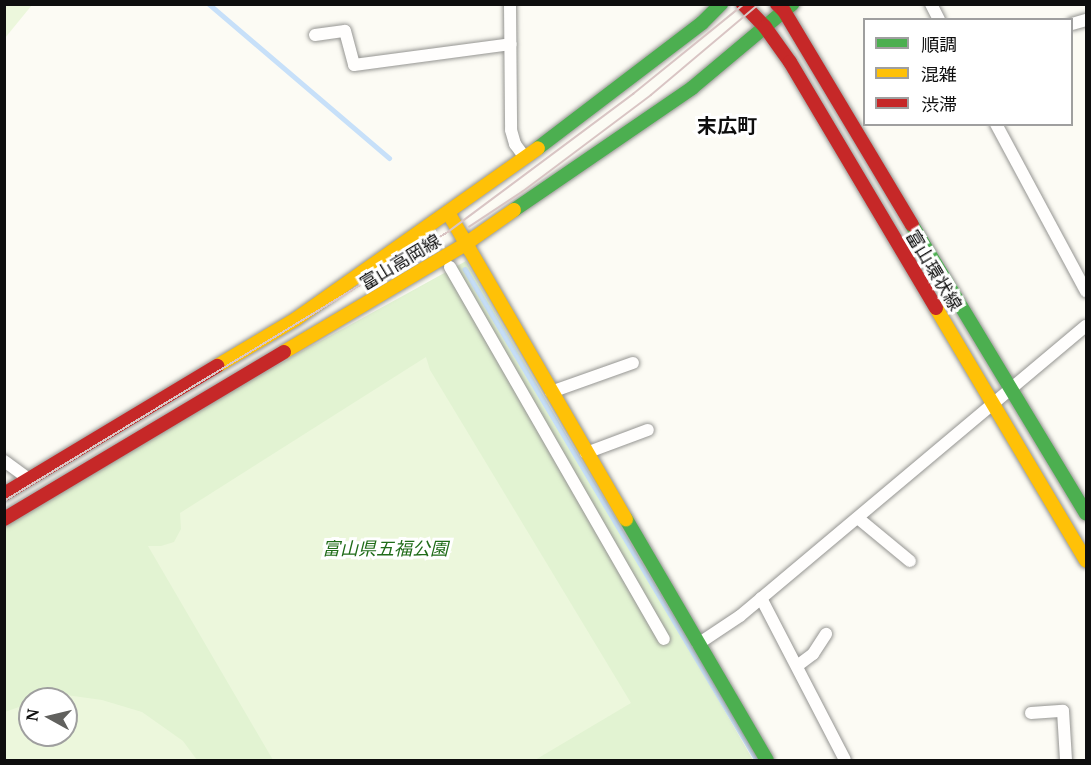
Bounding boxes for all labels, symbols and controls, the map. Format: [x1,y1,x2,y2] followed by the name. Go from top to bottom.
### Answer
[863,18,1073,126] legend
[921,32,957,56] text: 順調
[921,62,957,86] text: 混雑
[921,92,957,116] text: 渋滞
[697,113,757,137] district label: 末広町
[902,226,966,314] street label: 富山環状線
[356,230,444,294] street label: 富山高岡線
[322,537,448,559] park label: 富山県五福公園
[18,687,78,747] north arrow
[20,707,44,722] text: N

